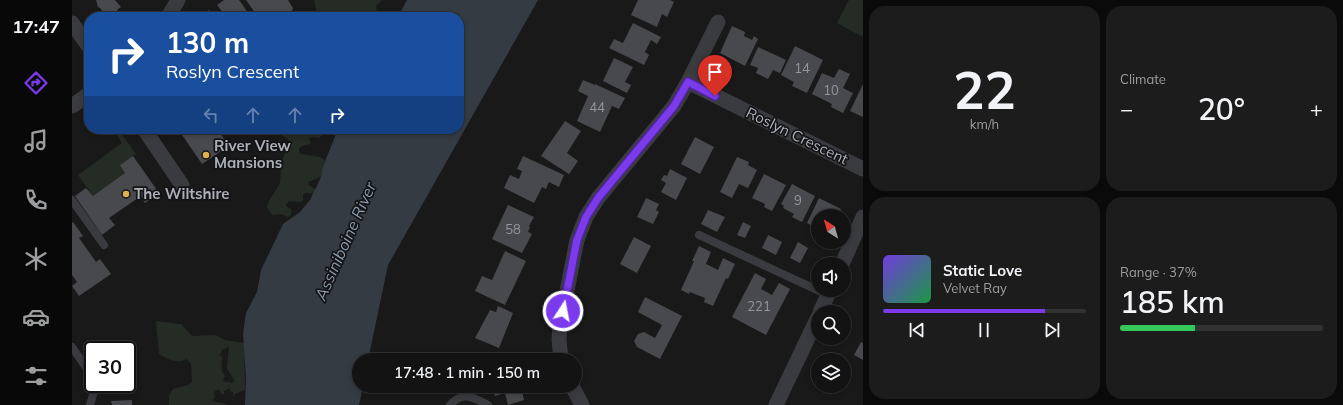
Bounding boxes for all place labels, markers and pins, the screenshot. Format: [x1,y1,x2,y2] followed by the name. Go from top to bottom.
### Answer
[698,55,732,96] pin
[214,136,292,172] place label: River View Mansions
[201,150,211,160] marker: River View Mansions
[134,184,229,203] place label: The Wiltshire
[121,189,131,199] marker: The Wiltshire

